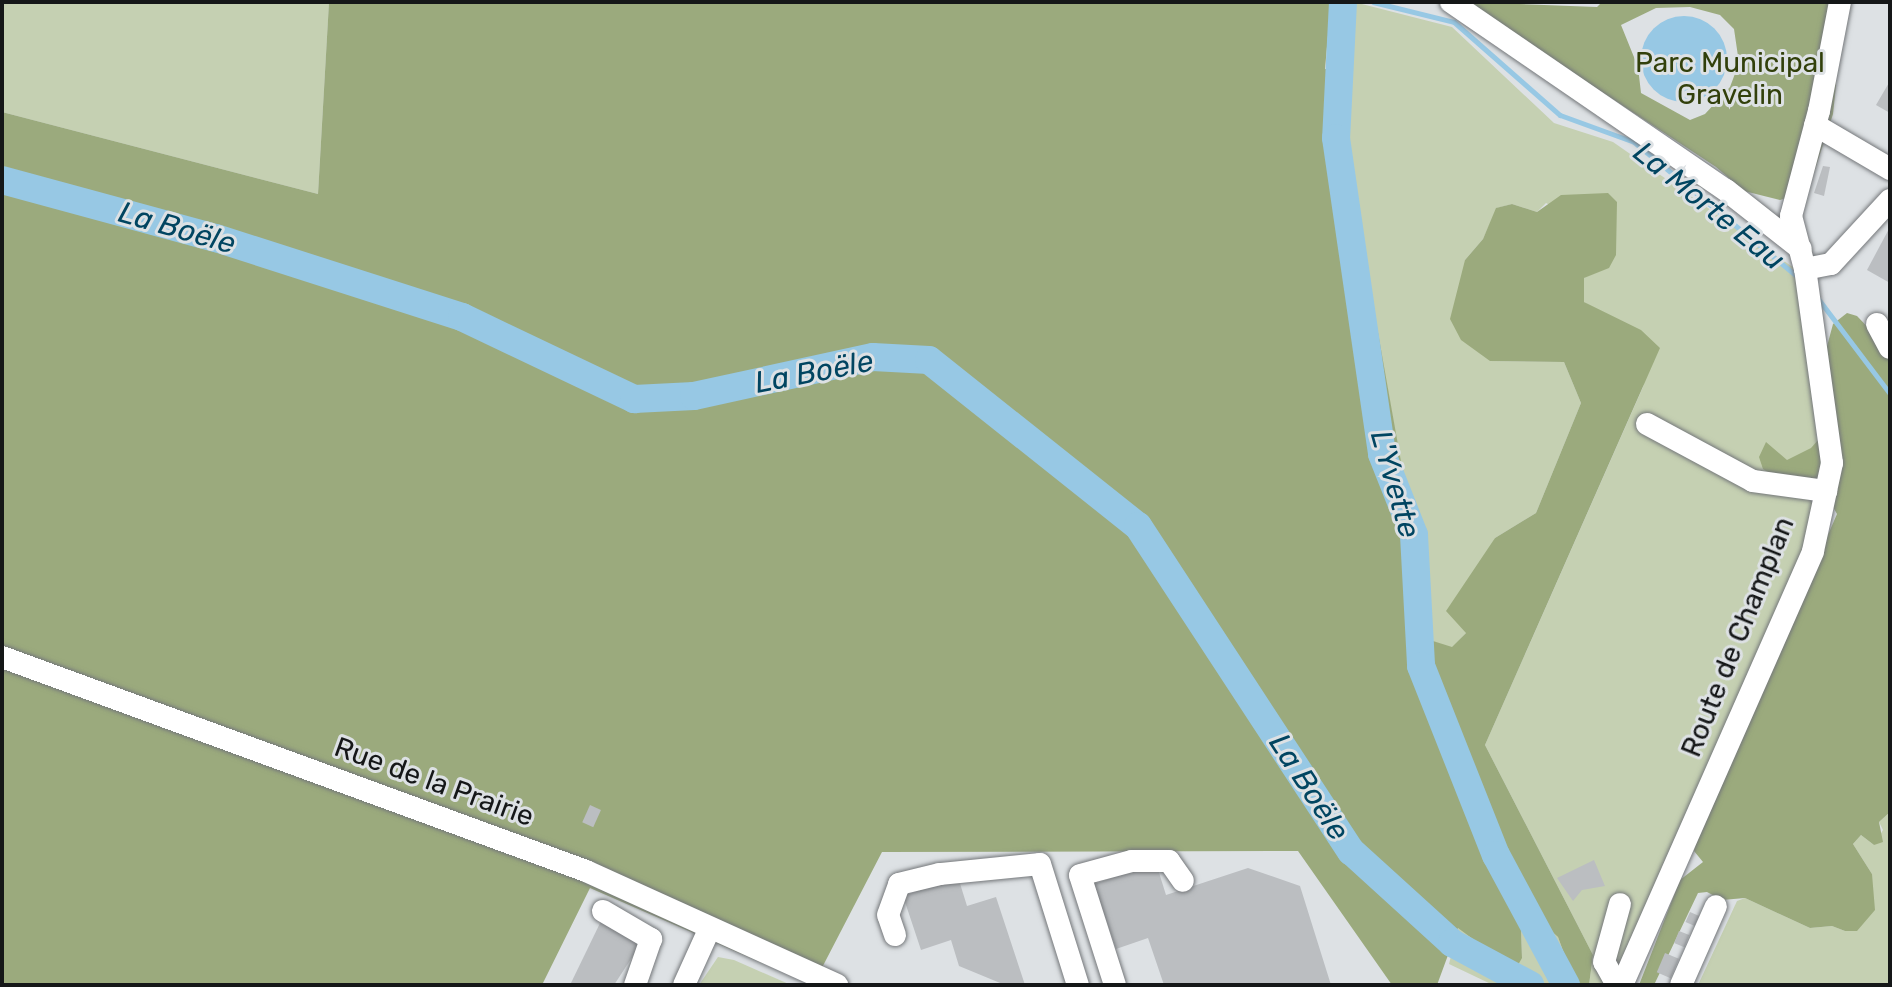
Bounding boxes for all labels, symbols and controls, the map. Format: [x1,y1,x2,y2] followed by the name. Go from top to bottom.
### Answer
[1635,46,1825,112] park label: Parc Municipal Gravelin
[1626,134,1792,278] water label: La Morte Eau
[114,194,240,262] water label: La Boële
[752,343,876,401] water label: La Boële
[1363,426,1427,542] water label: L'Yvette
[1675,512,1801,762] street label: Route de Champlan
[1261,727,1357,847] water label: La Boële
[330,730,538,834] street label: Rue de la Prairie

